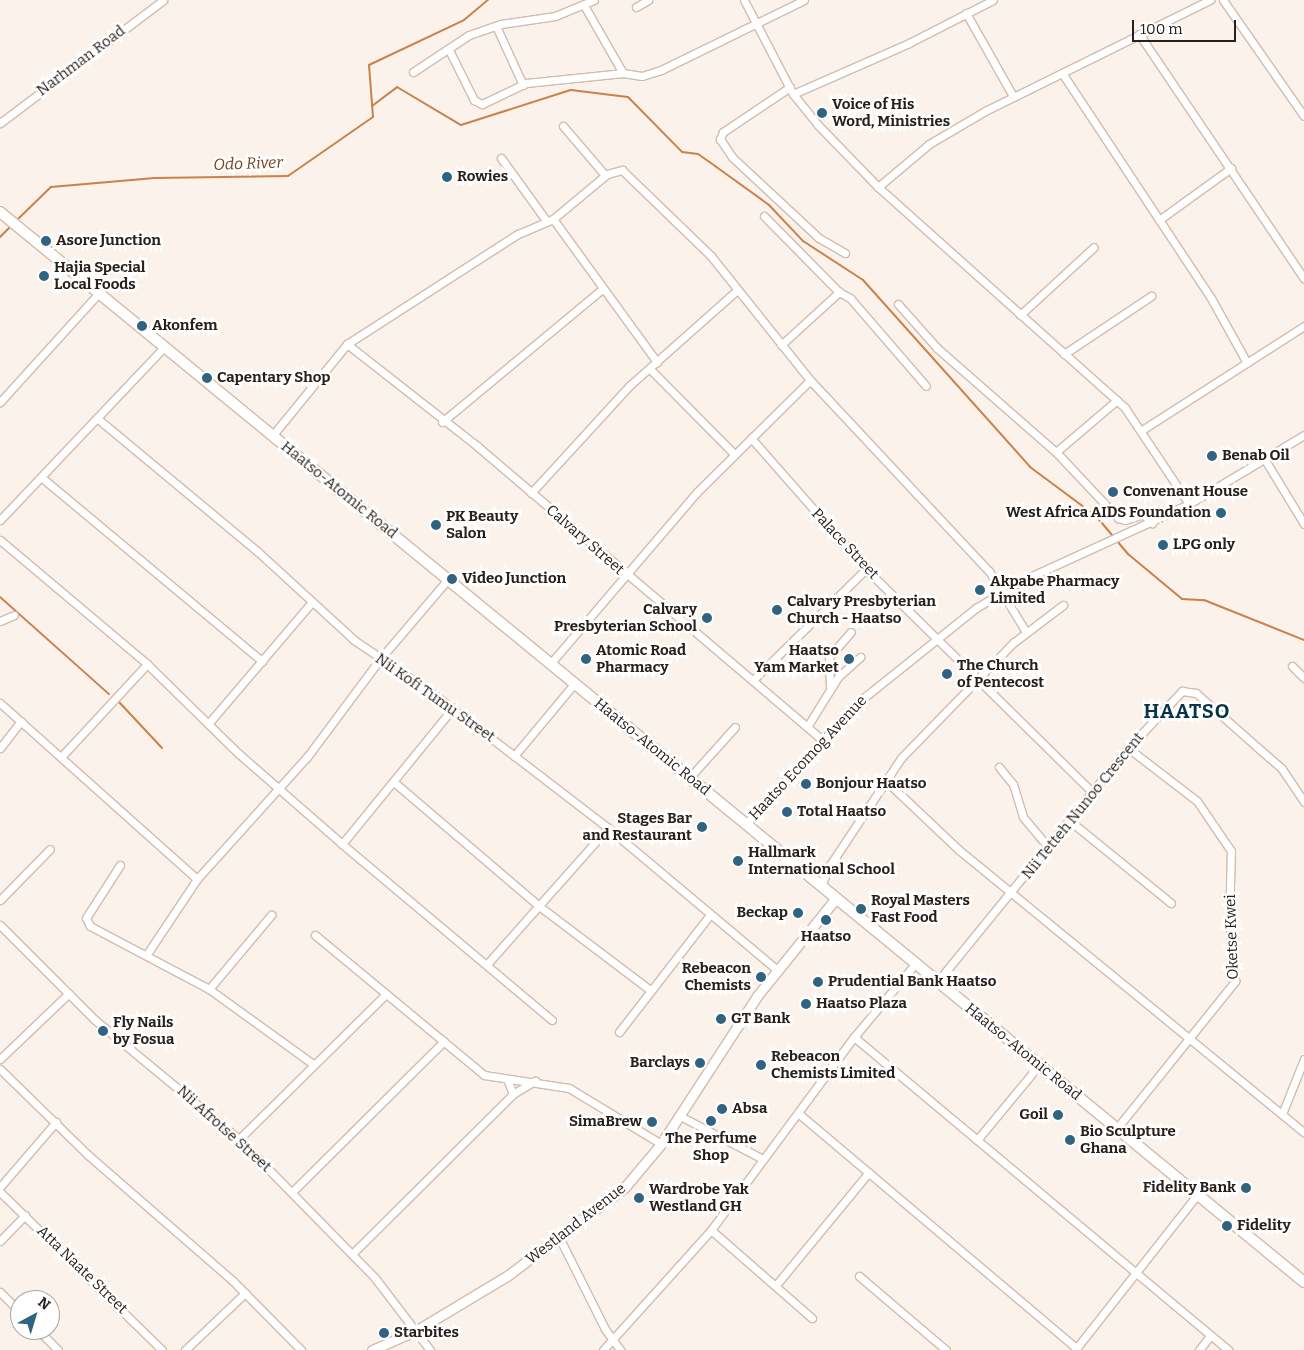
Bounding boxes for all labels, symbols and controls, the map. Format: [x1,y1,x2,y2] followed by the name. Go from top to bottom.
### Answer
[1134,10,1238,42] scale bar
[1140,20,1183,38] text: 100 m
[33,22,129,100] street label: Narhman Road
[832,95,950,130] place label: Voice of His Word, Ministries
[816,107,828,119] marker: Voice of His Word, Ministries
[213,153,283,175] water label: Odo River
[457,168,508,186] place label: Rowies
[441,171,453,183] marker: Rowies
[56,232,161,250] place label: Asore Junction
[40,235,52,247] marker: Asore Junction
[54,258,145,293] place label: Hajia Special Local Foods
[38,270,50,282] marker: Hajia Special Local Foods
[152,317,217,335] place label: Akonfem
[136,320,148,332] marker: Akonfem
[217,369,330,387] place label: Capentary Shop
[201,372,213,384] marker: Capentary Shop
[277,438,401,542] street label: Haatso-Atomic Road
[1222,447,1290,465] place label: Benab Oil
[1206,450,1218,462] marker: Benab Oil
[1123,483,1248,501] place label: Convenant House
[1107,486,1119,498] marker: Convenant House
[542,501,628,579] street label: Calvary Street
[1006,504,1211,522] place label: West Africa AIDS Foundation
[808,505,882,583] street label: Palace Street
[446,507,518,542] place label: PK Beauty Salon
[1215,507,1227,519] marker: West Africa AIDS Foundation
[430,519,442,531] marker: PK Beauty Salon
[1173,536,1235,554] place label: LPG only
[1157,539,1169,551] marker: LPG only
[462,570,566,588] place label: Video Junction
[990,572,1119,607] place label: Akpabe Pharmacy Limited
[446,573,458,585] marker: Video Junction
[974,584,986,596] marker: Akpabe Pharmacy Limited
[787,592,936,627] place label: Calvary Presbyterian Church - Haatso
[554,600,697,635] place label: Calvary Presbyterian School
[771,604,783,616] marker: Calvary Presbyterian Church - Haatso
[701,612,713,624] marker: Calvary Presbyterian School
[596,641,686,676] place label: Atomic Road Pharmacy
[754,641,839,676] place label: Haatso Yam Market
[372,650,498,746] street label: Nii Kofi Tumu Street
[580,653,592,665] marker: Atomic Road Pharmacy
[843,653,855,665] marker: Haatso Yam Market
[957,656,1044,691] place label: The Church of Pentecost
[941,668,953,680] marker: The Church of Pentecost
[745,692,871,824] street label: Haatso Ecomog Avenue
[590,695,714,799] street label: Haatso-Atomic Road
[1143,699,1231,723] district label: HAATSO
[1018,729,1148,883] street label: Nii Tetteh Nunoo Crescent
[816,775,926,793] place label: Bonjour Haatso
[800,778,812,790] marker: Bonjour Haatso
[797,803,886,821] place label: Total Haatso
[781,806,793,818] marker: Total Haatso
[583,809,692,844] place label: Stages Bar and Restaurant
[696,821,708,833] marker: Stages Bar and Restaurant
[748,843,895,878] place label: Hallmark International School
[732,855,744,867] marker: Hallmark International School
[871,891,970,926] place label: Royal Masters Fast Food
[1222,894,1242,980] street label: Oketse Kwei
[855,903,867,915] marker: Royal Masters Fast Food
[736,904,788,922] place label: Beckap
[792,907,804,919] marker: Beckap
[820,914,832,926] marker: Haatso
[801,928,851,946] place label: Haatso
[682,959,751,994] place label: Rebeacon Chemists
[755,971,767,983] marker: Rebeacon Chemists
[828,973,996,991] place label: Prudential Bank Haatso
[812,976,824,988] marker: Prudential Bank Haatso
[816,995,907,1013] place label: Haatso Plaza
[800,998,812,1010] marker: Haatso Plaza
[961,1000,1085,1104] street label: Haatso-Atomic Road
[731,1010,790,1028] place label: GT Bank
[113,1013,174,1048] place label: Fly Nails by Fosua
[715,1013,727,1025] marker: GT Bank
[97,1025,109,1037] marker: Fly Nails by Fosua
[771,1047,895,1082] place label: Rebeacon Chemists Limited
[630,1054,690,1072] place label: Barclays
[694,1057,706,1069] marker: Barclays
[755,1059,767,1071] marker: Rebeacon Chemists Limited
[173,1082,275,1176] street label: Nii Afrotse Street
[732,1100,767,1118] place label: Absa
[716,1103,728,1115] marker: Absa
[1019,1106,1048,1124] place label: Goil
[1052,1109,1064,1121] marker: Goil
[569,1113,642,1131] place label: SimaBrew
[705,1115,717,1127] marker: The Perfume Shop
[646,1116,658,1128] marker: SimaBrew
[1080,1122,1176,1157] place label: Bio Sculpture Ghana
[665,1129,757,1164] place label: The Perfume Shop
[1064,1134,1076,1146] marker: Bio Sculpture Ghana
[1143,1179,1236,1197] place label: Fidelity Bank
[523,1180,629,1268] street label: Westland Avenue
[649,1180,749,1215] place label: Wardrobe Yak Westland GH
[1240,1182,1252,1194] marker: Fidelity Bank
[633,1192,645,1204] marker: Wardrobe Yak Westland GH
[1237,1217,1291,1235] place label: Fidelity
[1221,1220,1233,1232] marker: Fidelity
[33,1222,131,1318] street label: Atta Naate Street
[10,1290,60,1340] north arrow
[394,1324,459,1342] place label: Starbites
[378,1327,390,1339] marker: Starbites

